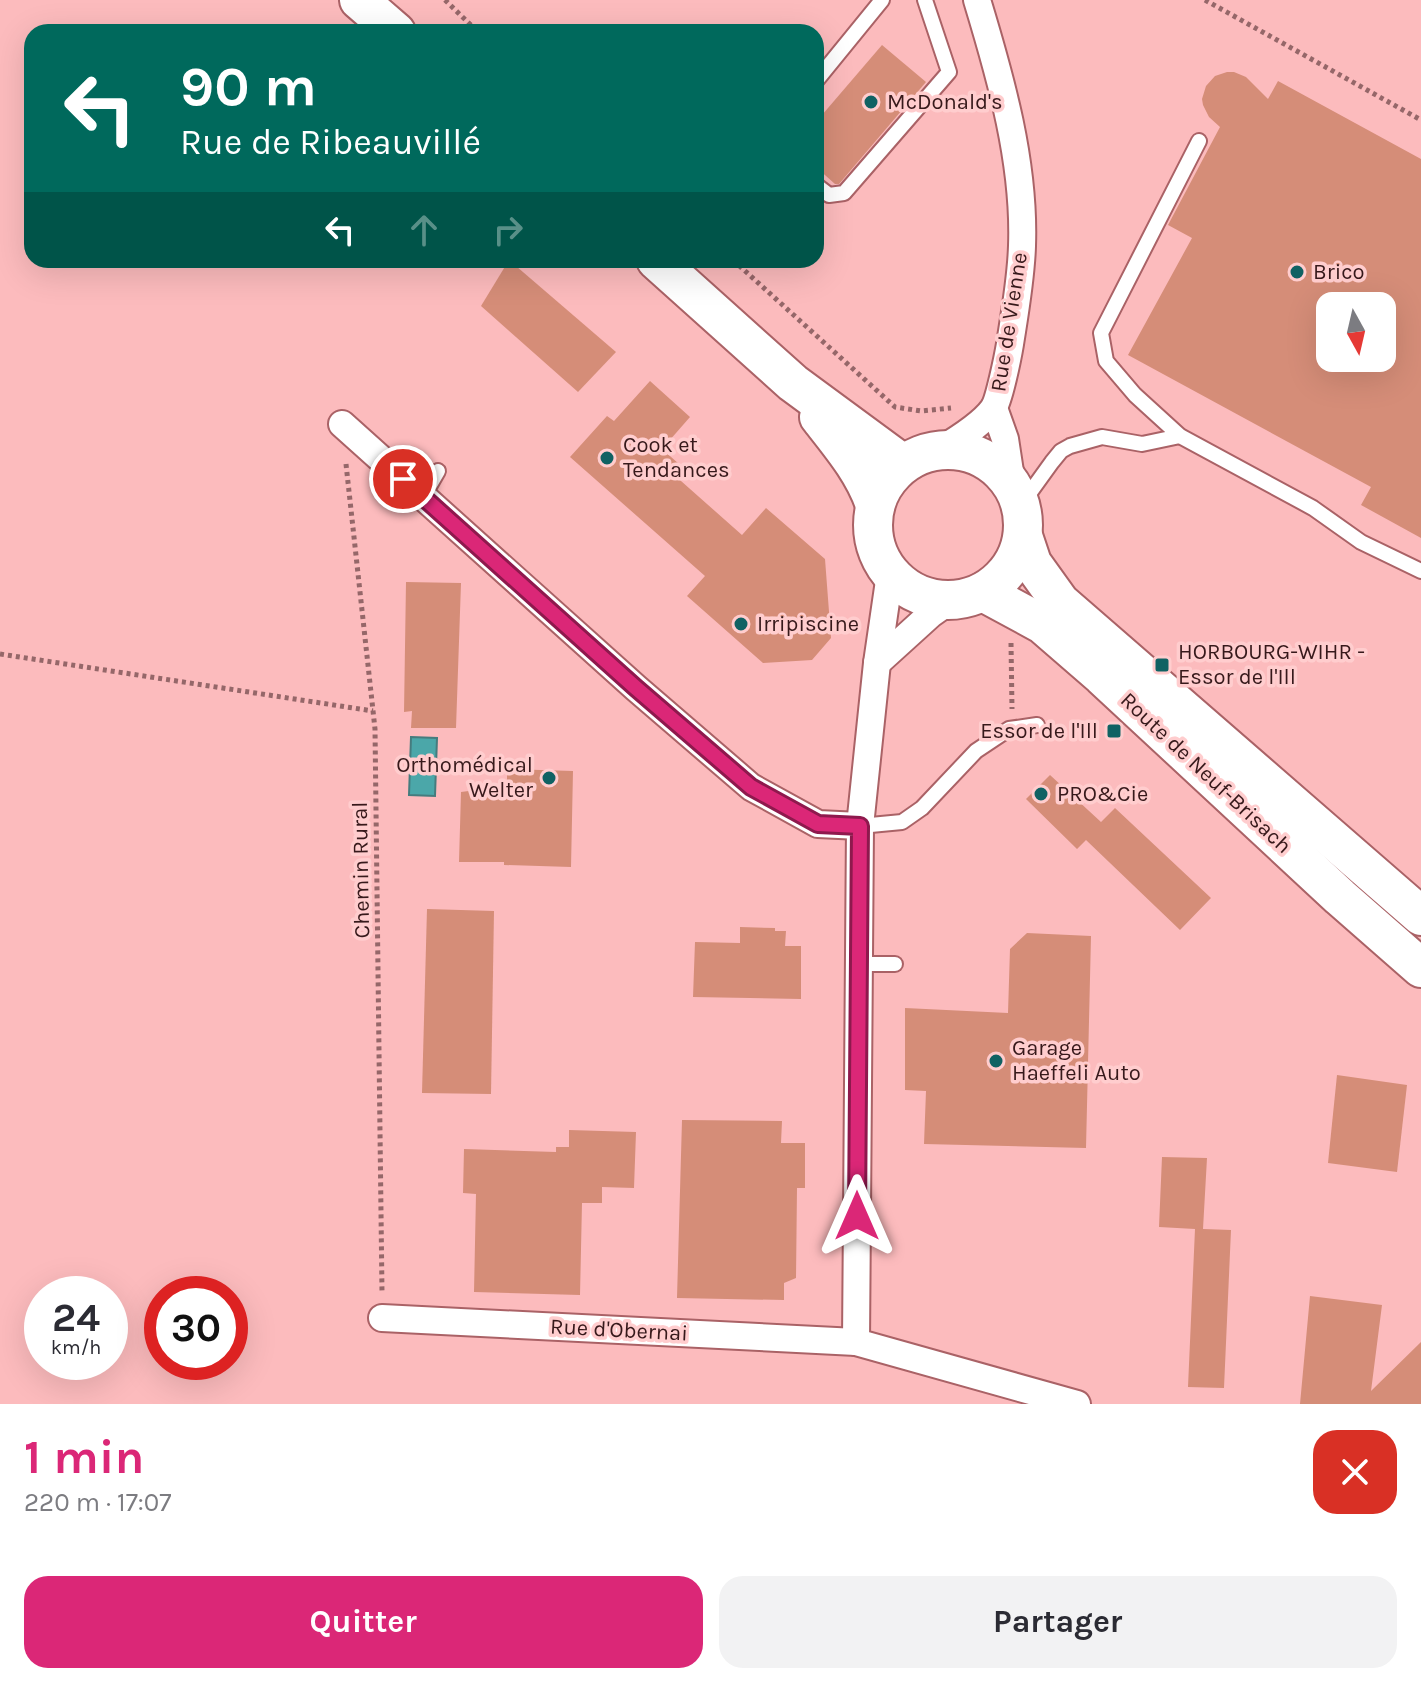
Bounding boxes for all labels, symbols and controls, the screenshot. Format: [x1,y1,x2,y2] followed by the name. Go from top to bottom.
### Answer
[180,54,317,119] text: 90 m
[48,56,152,160] icon: left
[887,89,1003,115] place label: McDonald's
[862,93,880,111] marker: McDonald's
[180,121,481,163] text: Rue de Ribeauvillé
[318,208,362,252] icon: left
[402,208,446,252] icon: ahead
[486,208,530,252] icon: right
[985,250,1033,394] street label: Rue de Vienne
[1313,259,1365,285] place label: Brico
[1288,263,1306,281] marker: Brico
[1316,292,1396,372] north arrow
[1316,292,1396,372] map controls
[623,432,730,483] place label: Cook et Tendances
[369,445,437,513] pin
[598,449,616,467] marker: Cook et Tendances
[381,457,425,501] icon: arrive
[757,611,859,637] place label: Irripiscine
[732,615,750,633] marker: Irripiscine
[1178,639,1365,690] place label: HORBOURG-WIHR - Essor de l'Ill
[1153,656,1171,674] marker: HORBOURG-WIHR - Essor de l'Ill
[1115,687,1297,859] street label: Route de Neuf-Brisach
[980,718,1098,744] place label: Essor de l'Ill
[1105,722,1123,740] marker: Essor de l'Ill
[396,752,533,803] place label: Orthomédical Welter
[540,769,558,787] marker: Orthomédical Welter
[1057,781,1148,807] place label: PRO&Cie
[1032,785,1050,803] marker: PRO&Cie
[347,801,375,939] street label: Chemin Rural
[1012,1035,1141,1086] place label: Garage Haeffeli Auto
[987,1052,1005,1070] marker: Garage Haeffeli Auto
[815,1174,899,1258] position arrow
[144,1276,248,1380] speed limit sign: 30
[52,1294,100,1341] text: 24
[550,1313,688,1347] street label: Rue d'Obernai
[51,1336,101,1359] text: km/h
[24,1429,144,1485] text: 1 min
[1313,1430,1397,1514] button: close
[24,1487,172,1518] text: 220 m · 17:07
[24,1576,703,1668] button: Quitter
[719,1576,1397,1668] button: Partager

